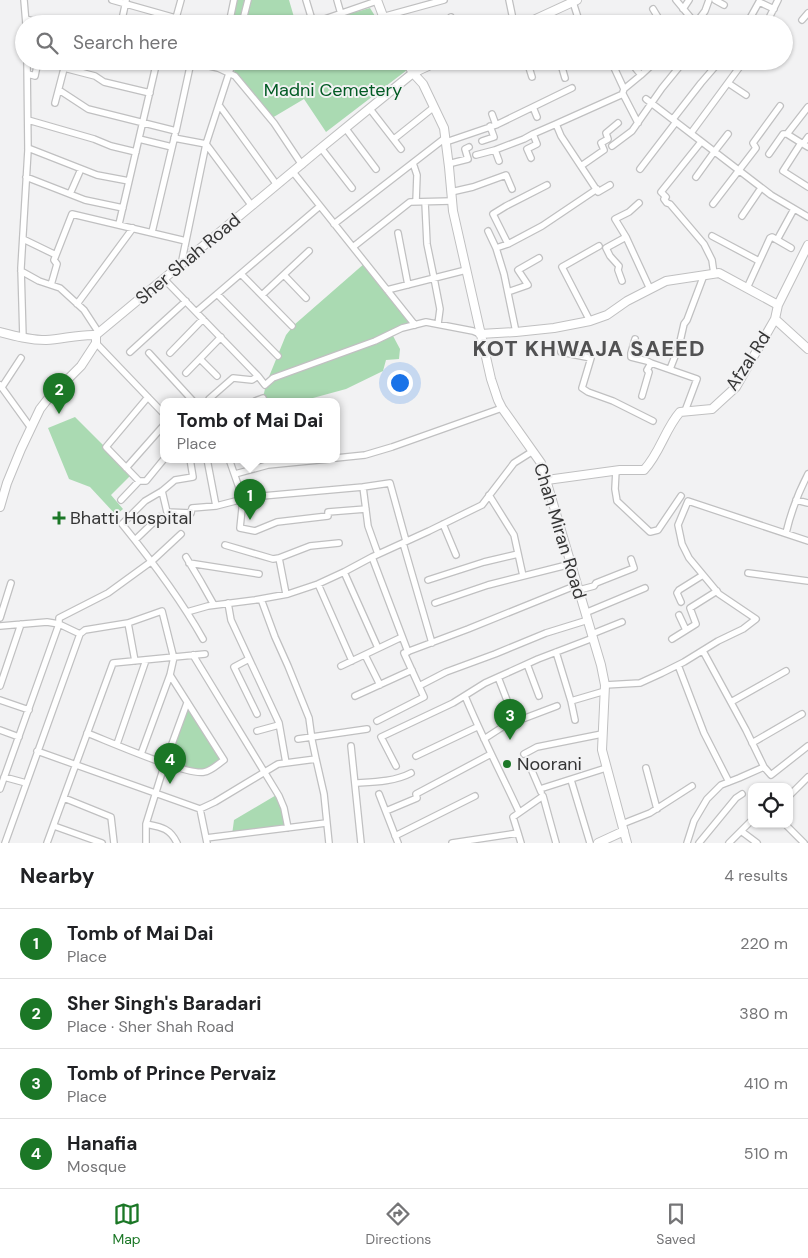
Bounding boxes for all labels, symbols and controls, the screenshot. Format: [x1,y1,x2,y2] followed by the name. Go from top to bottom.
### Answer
[15,15,793,70] search box
[33,29,61,57] icon: search
[73,30,178,55] text: Search here
[264,78,402,102] park label: Madni Cemetery
[130,208,246,310] street label: Sher Shah Road
[720,327,776,395] street label: Afzal Rd
[473,334,705,363] district label: KOT KHWAJA SAEED
[387,370,413,396] your location
[43,373,75,414] pin: 2
[160,398,340,463] popup
[177,408,323,433] text: Tomb of Mai Dai
[177,433,217,454] text: Place
[528,460,592,602] street label: Chah Miran Road
[234,479,266,520] pin: 1
[70,506,192,530] place label: Bhatti Hospital
[52,511,66,525] marker: Bhatti Hospital
[494,699,526,740] pin: 3
[154,743,186,784] pin: 4
[517,752,582,776] place label: Noorani
[501,758,513,770] marker: Noorani
[748,783,793,828] map controls
[748,783,793,828] button: locate
[20,862,94,890] text: Nearby
[724,865,788,886] text: 4 results
[67,921,214,946] text: Tomb of Mai Dai
[33,933,39,954] text: 1
[740,933,788,954] text: 220 m
[67,946,107,967] text: Place
[67,991,261,1016] text: Sher Singh's Baradari
[31,1003,41,1024] text: 2
[739,1003,788,1024] text: 380 m
[67,1016,234,1037] text: Place · Sher Shah Road
[67,1061,276,1086] text: Tomb of Prince Pervaiz
[31,1073,41,1094] text: 3
[744,1073,788,1094] text: 410 m
[67,1086,107,1107] text: Place
[67,1131,137,1156] text: Hanafia
[31,1143,41,1164] text: 4
[744,1143,788,1164] text: 510 m
[67,1156,126,1177] text: Mosque
[112,1200,141,1248] tab: Map
[366,1200,431,1248] tab: Directions
[656,1200,696,1248] tab: Saved

